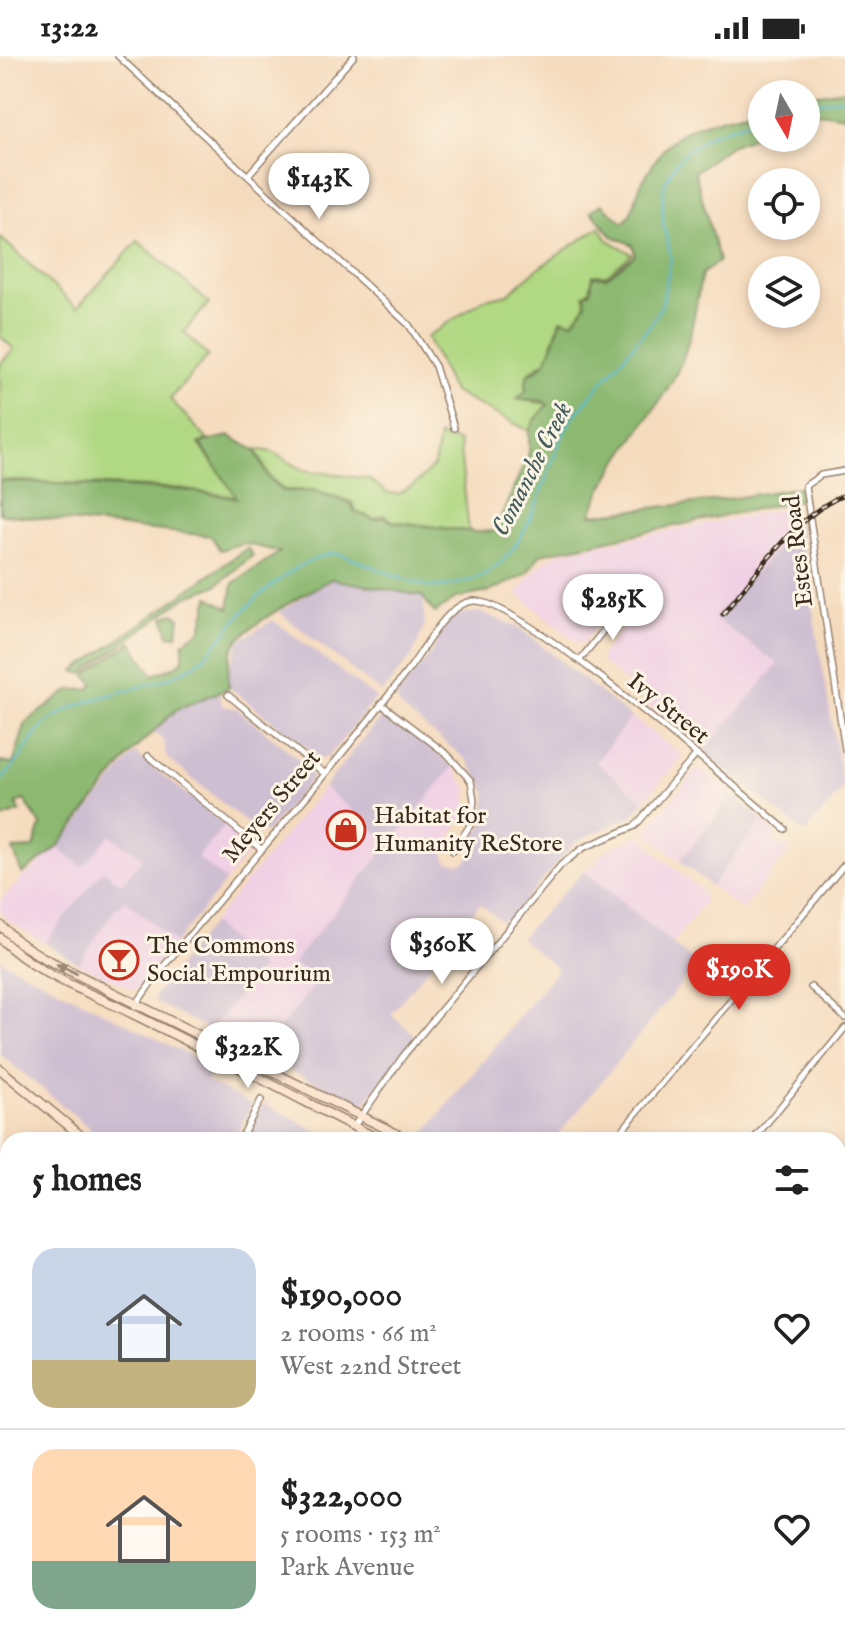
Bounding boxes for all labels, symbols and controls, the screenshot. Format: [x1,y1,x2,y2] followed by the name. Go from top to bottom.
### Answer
[40,9,98,47] text: 13:22
[748,80,820,152] north arrow
[748,80,820,328] map controls
[263,153,375,221] pin: $143K
[286,162,352,195] text: $143K
[748,168,820,240] button: locate
[748,256,820,328] button: layers
[484,396,580,541] water label: Comanche Creek
[777,493,821,609] street label: Estes Road
[557,574,669,642] pin: $285K
[580,583,646,616] text: $285K
[621,666,715,752] street label: Ivy Street
[216,744,328,870] street label: Meyers Street
[374,801,562,860] place label: Habitat for Humanity ReStore
[325,809,367,851] shop icon: Habitat for Humanity ReStore
[386,918,498,986] pin: $360K
[409,927,475,960] text: $360K
[147,931,331,990] place label: The Commons Social Empourium
[98,939,140,981] bar icon: The Commons Social Empourium
[683,944,795,1012] pin: $190K
[705,953,773,986] text: $190K
[55,962,79,976] one-way arrow
[192,1022,304,1090] pin: $322K
[214,1031,282,1064] text: $322K
[770,1158,814,1202] icon: filters
[32,1159,142,1202] text: 5 homes
[280,1274,402,1317] text: $190,000
[96,1280,192,1376] icon: home
[770,1306,814,1350] icon: heart
[280,1317,437,1350] text: 2 rooms · 66 m²
[280,1350,462,1383] text: West 22nd Street
[280,1475,403,1518] text: $322,000
[96,1481,192,1577] icon: home
[770,1507,814,1551] icon: heart
[280,1518,441,1551] text: 5 rooms · 153 m²
[280,1551,415,1584] text: Park Avenue

